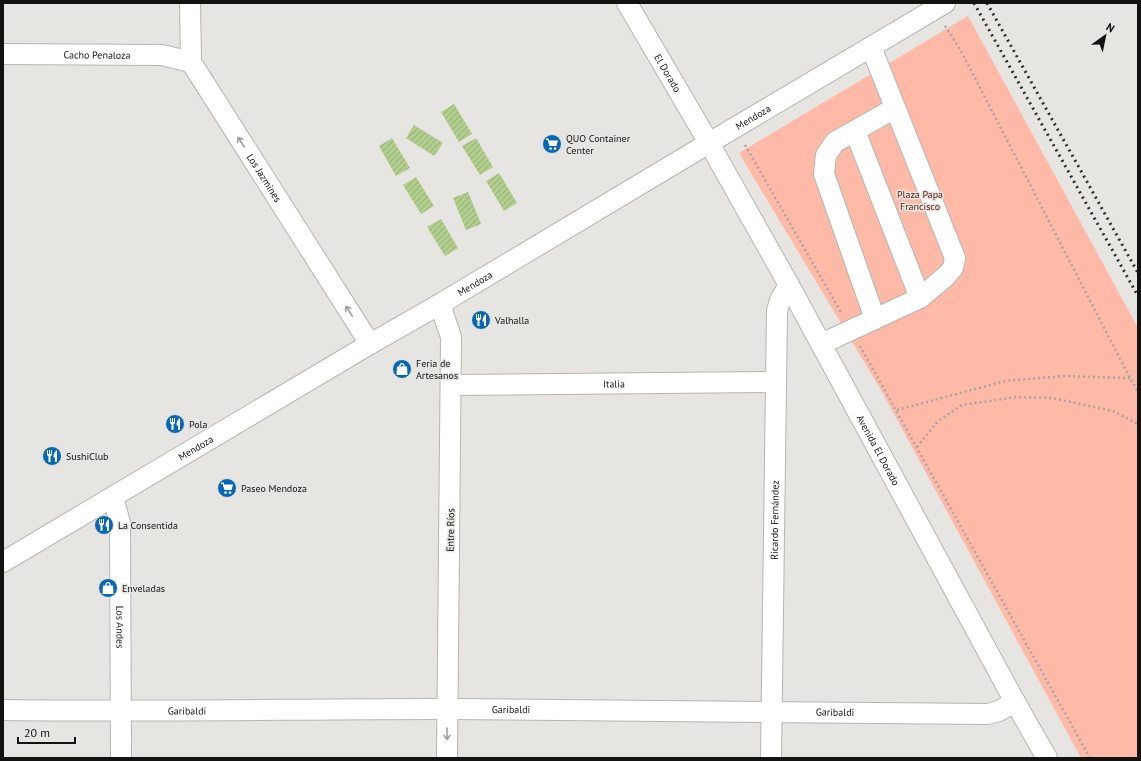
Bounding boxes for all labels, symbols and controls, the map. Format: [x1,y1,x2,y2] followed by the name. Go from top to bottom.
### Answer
[1085,16,1125,56] north arrow
[1104,20,1117,35] text: N
[63,48,131,62] street label: Cacho Penaloza
[651,52,684,95] street label: El Dorado
[733,102,773,133] street label: Mendoza
[566,132,631,157] place label: QUO Container Center
[541,133,563,155] supermarket icon: QUO Container Center
[237,136,245,148] one-way arrow
[244,151,284,205] street label: Los Jazmines
[897,188,943,213] park label: Plaza Papa Francisco
[455,268,495,299] street label: Mendoza
[345,306,353,317] one-way arrow
[470,309,492,331] restaurant icon: Valhalla
[494,314,529,327] place label: Valhalla
[416,357,458,382] place label: Feria de Artesanos
[391,358,413,380] shop icon: Feria de Artesanos
[603,377,625,391] street label: Italia
[164,413,186,435] restaurant icon: Pola
[854,413,902,488] street label: Avenida El Dorado
[189,418,208,431] place label: Pola
[176,433,216,463] street label: Mendoza
[41,445,63,467] restaurant icon: SushiClub
[66,450,108,463] place label: SushiClub
[216,477,238,499] supermarket icon: Paseo Mendoza
[768,480,782,560] street label: Ricardo Fernández
[241,482,307,495] place label: Paseo Mendoza
[444,508,457,552] street label: Entre Ríos
[93,514,115,536] restaurant icon: La Consentida
[118,519,178,532] place label: La Consentida
[97,577,119,599] shop icon: Enveladas
[122,582,165,595] place label: Enveladas
[113,606,127,648] street label: Los Andes
[492,703,530,716] street label: Garibaldi
[168,704,206,718] street label: Garibaldi
[816,705,854,719] street label: Garibaldi
[18,719,75,745] scale bar
[24,725,50,740] text: 20 m
[443,727,451,740] one-way arrow

